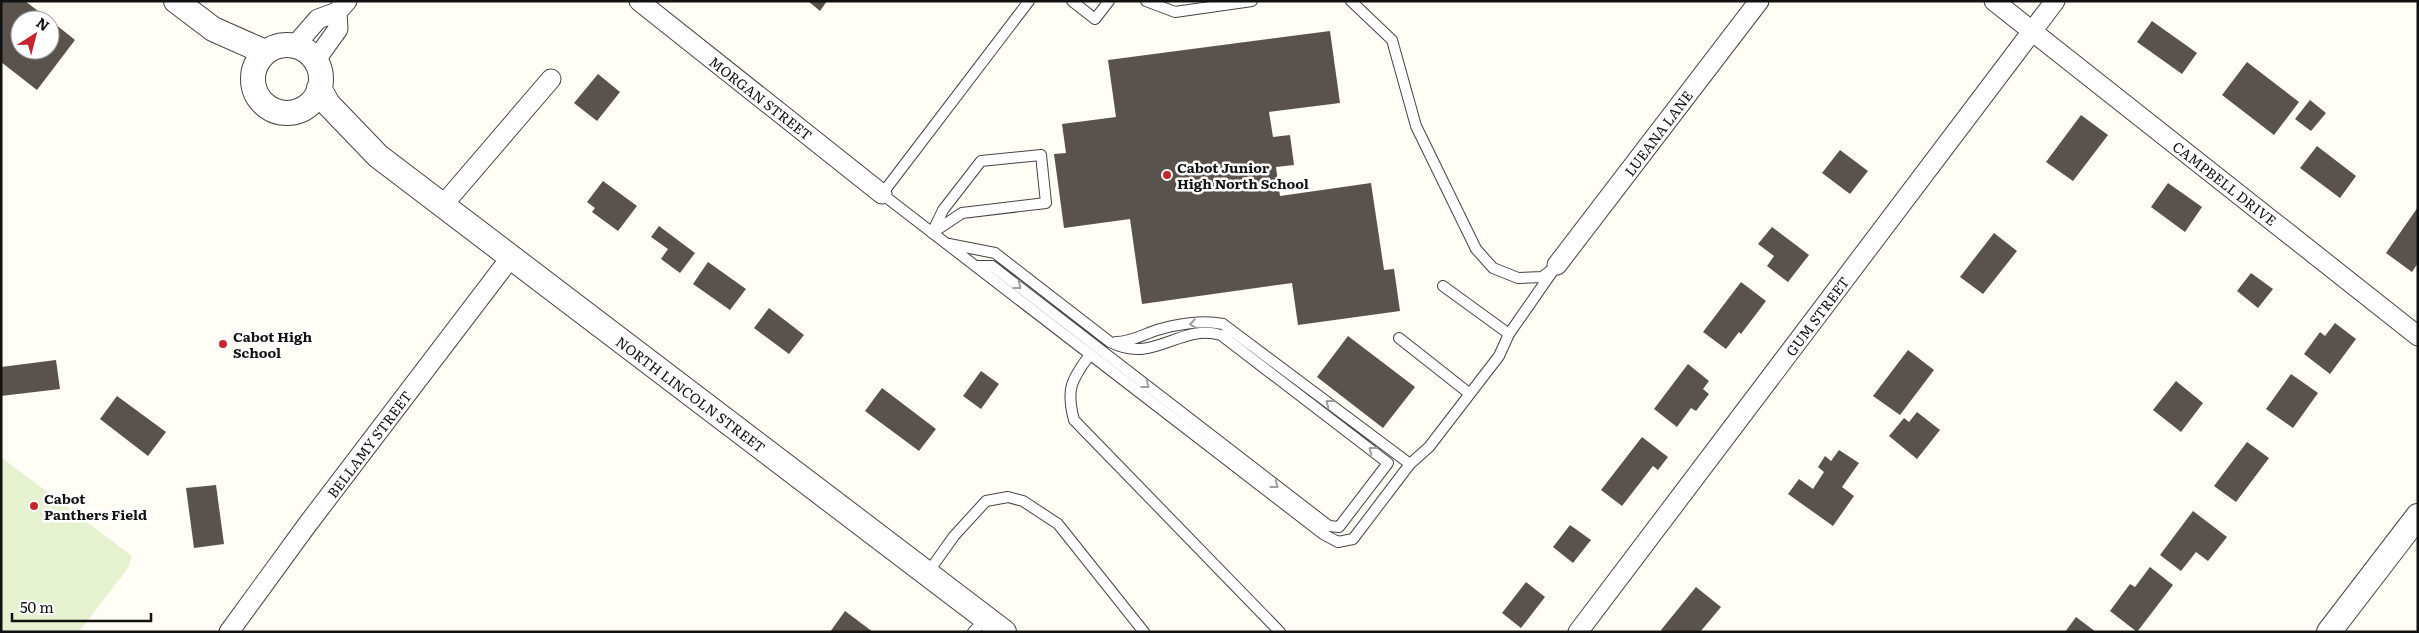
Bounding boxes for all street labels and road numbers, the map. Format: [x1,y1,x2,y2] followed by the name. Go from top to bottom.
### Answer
[705,51,817,145] street label: MORGAN STREET
[1619,86,1697,180] street label: LUEANA LANE
[2169,136,2281,230] street label: CAMPBELL DRIVE
[1780,272,1854,360] street label: GUM STREET
[612,331,770,457] street label: NORTH LINCOLN STREET
[322,386,416,502] street label: BELLAMY STREET

